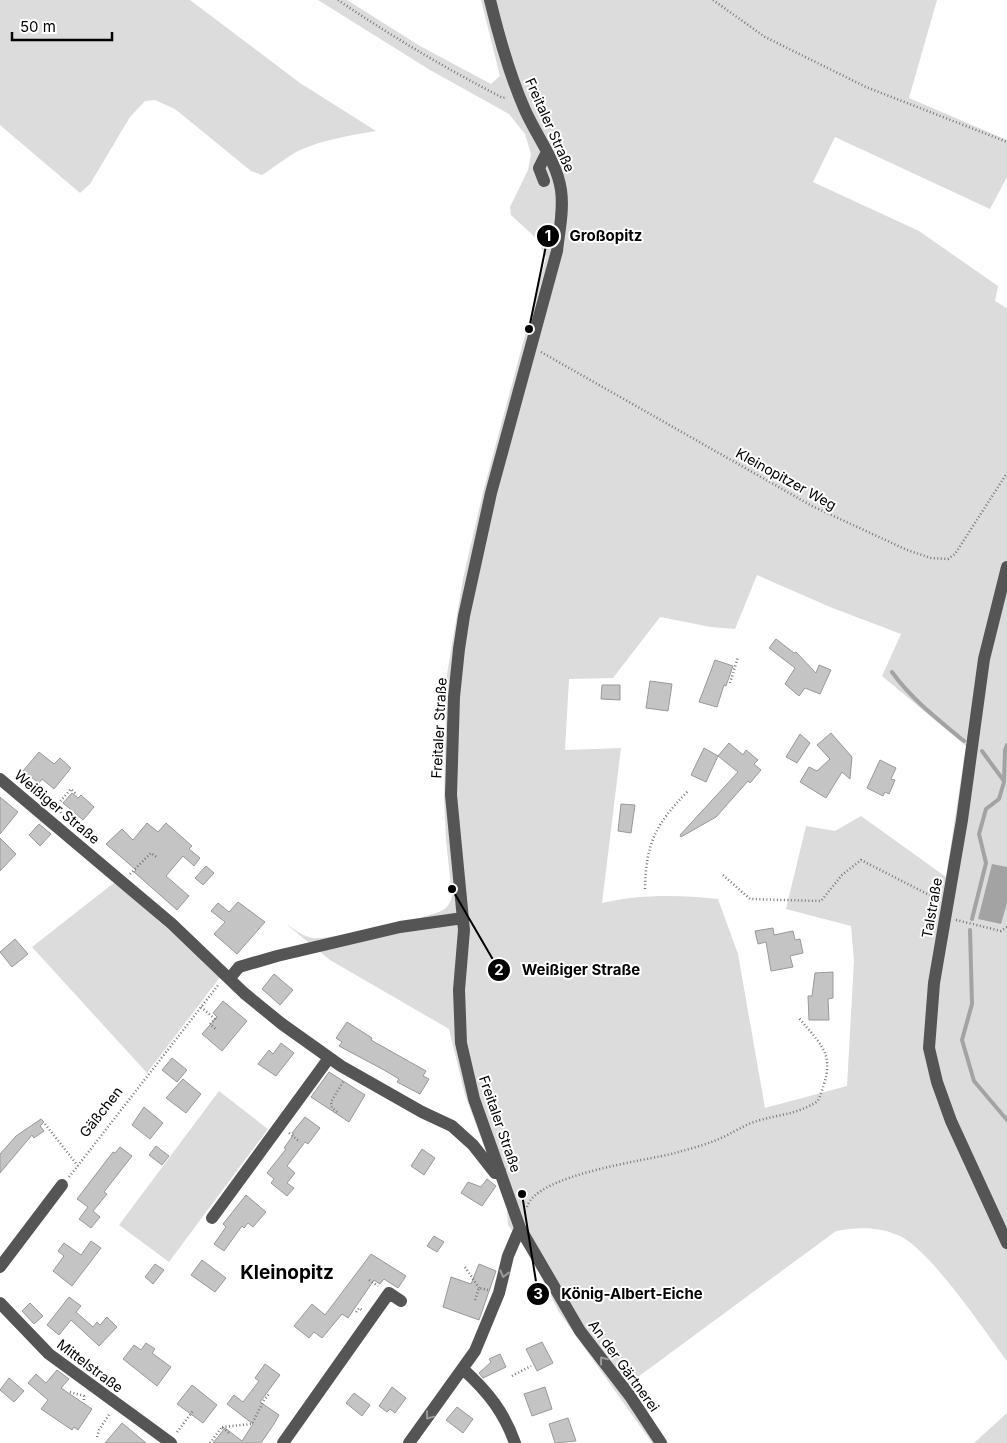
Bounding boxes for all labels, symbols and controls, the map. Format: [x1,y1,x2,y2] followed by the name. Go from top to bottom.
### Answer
[12,10,112,42] scale bar
[20,17,56,36] text: 50 m
[522,75,579,174] street label: Freitaler Straße
[535,221,653,251] callout: Großopitz
[545,226,551,245] text: 1
[570,226,642,245] text: Großopitz
[733,444,839,513] street label: Kleinopitzer Weg
[427,677,450,779] street label: Freitaler Straße
[11,766,103,847] street label: Weißiger Straße
[918,876,945,940] street label: Talstraße
[486,955,650,985] callout: Weißiger Straße
[494,960,504,979] text: 2
[522,960,640,979] text: Weißiger Straße
[476,1073,525,1174] street label: Freitaler Straße
[76,1083,126,1140] street label: Gäßchen
[240,1261,334,1284] district label: Kleinopitz
[499,1270,510,1279] one-way arrow
[526,1279,712,1309] callout: König-Albert-Eiche
[533,1284,543,1303] text: 3
[561,1284,703,1303] text: König-Albert-Eiche
[585,1317,663,1415] street label: An der Gärtnerei
[54,1335,127,1396] street label: Mittelstraße
[600,1357,608,1366] one-way arrow
[426,1410,434,1419] one-way arrow

